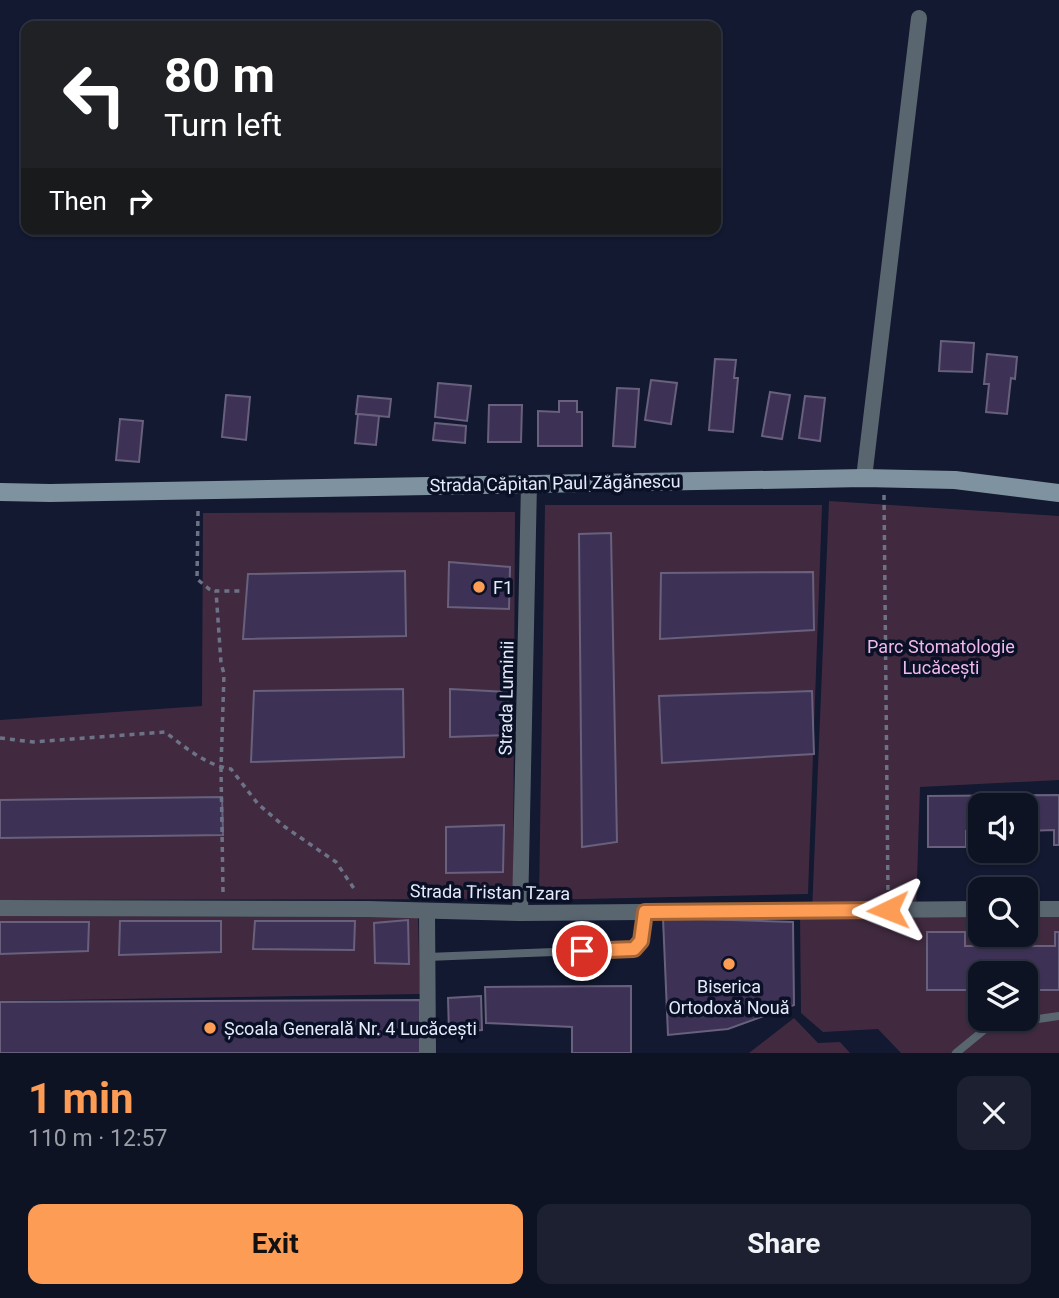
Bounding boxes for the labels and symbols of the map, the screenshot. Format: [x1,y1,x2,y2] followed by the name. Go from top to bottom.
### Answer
[429,470,681,496] street label: Strada Căpitan Paul Zăgănescu
[493,577,513,598] place label: F1
[471,579,487,595] marker: F1
[867,636,1015,679] park label: Parc Stomatologie Lucăcești
[495,641,517,755] street label: Strada Luminii
[851,873,925,947] position arrow
[410,880,570,904] street label: Strada Tristan Tzara
[552,921,612,981] pin
[721,956,737,972] marker: Biserica Ortodoxă Nouă
[668,976,790,1018] place label: Biserica Ortodoxă Nouă
[224,1018,477,1040] place label: Școala Generală Nr. 4 Lucăcești
[202,1020,218,1036] marker: Școala Generală Nr. 4 Lucăcești

